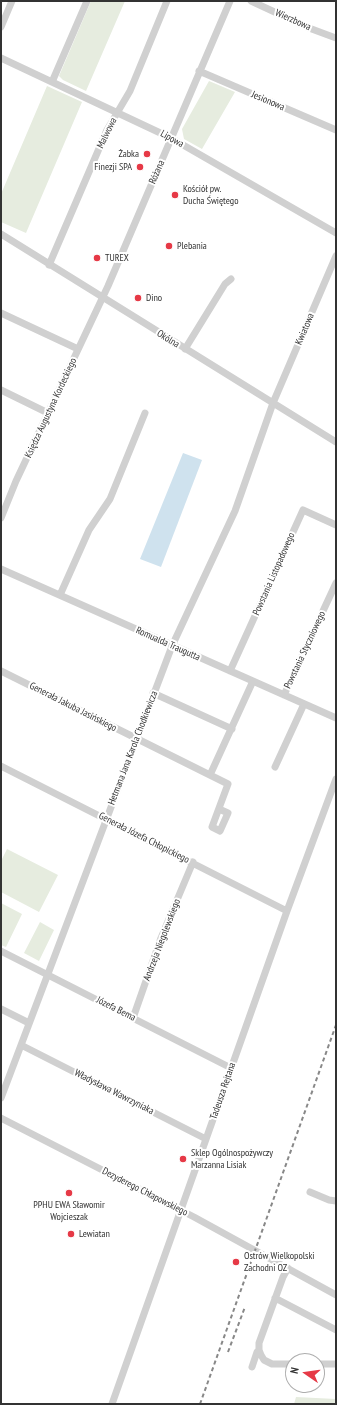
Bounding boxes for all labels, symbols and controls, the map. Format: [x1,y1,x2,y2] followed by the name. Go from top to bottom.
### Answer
[273,7,313,33] street label: Wierzbowa
[250,89,286,113] street label: Jesionowa
[94,116,120,150] street label: Malwowa
[158,128,186,150] street label: Lipowa
[119,148,139,160] place label: Żabka
[142,149,152,159] marker: Żabka
[147,158,167,186] street label: Różana
[94,161,132,173] place label: Finezji SPA
[135,162,145,172] marker: Finezji SPA
[183,183,238,206] place label: Kościół pw. Ducha Świętego
[170,190,180,200] marker: Kościół pw. Ducha Świętego
[177,240,207,252] place label: Plebania
[164,241,174,251] marker: Plebania
[105,252,129,264] place label: TUREX
[92,253,102,263] marker: TUREX
[146,292,162,304] place label: Dino
[133,293,143,303] marker: Dino
[293,311,317,347] street label: Kwiatowa
[155,327,181,351] street label: Okólna
[23,356,79,460] street label: Księdza Augustyna Kordeckiego
[250,531,298,617] street label: Powstania Listopadowego
[282,609,328,691] street label: Powstania Styczniowego
[134,624,202,664] street label: Romualda Traugutta
[27,680,119,734] street label: Generała Jakuba Jasińskiego
[106,689,160,807] street label: Hetmana Jana Karola Chodkiewicza
[97,810,191,866] street label: Generała Józefa Chłopickiego
[141,897,183,983] street label: Andrzeja Niegolewskiego
[94,994,138,1024] street label: Józefa Bema
[208,1061,238,1121] street label: Tadeusza Rejtana
[72,1067,156,1117] street label: Władysława Wawrzyniaka
[191,1147,273,1170] place label: Sklep Ogólnospożywczy Marzanna Lisiak
[178,1154,188,1164] marker: Sklep Ogólnospożywczy Marzanna Lisiak
[100,1165,190,1219] street label: Dezyderego Chłapowskiego
[64,1188,74,1198] marker: PPHU EWA Sławomir Wojcieszak
[33,1199,105,1222] place label: PPHU EWA Sławomir Wojcieszak
[79,1228,110,1240] place label: Lewiatan
[66,1229,76,1239] marker: Lewiatan
[244,1250,314,1274] place label: Ostrów Wielkopolski Zachodni OZ
[231,1257,241,1267] marker: Ostrów Wielkopolski Zachodni OZ
[285,1353,325,1393] north arrow
[287,1366,302,1375] text: N

